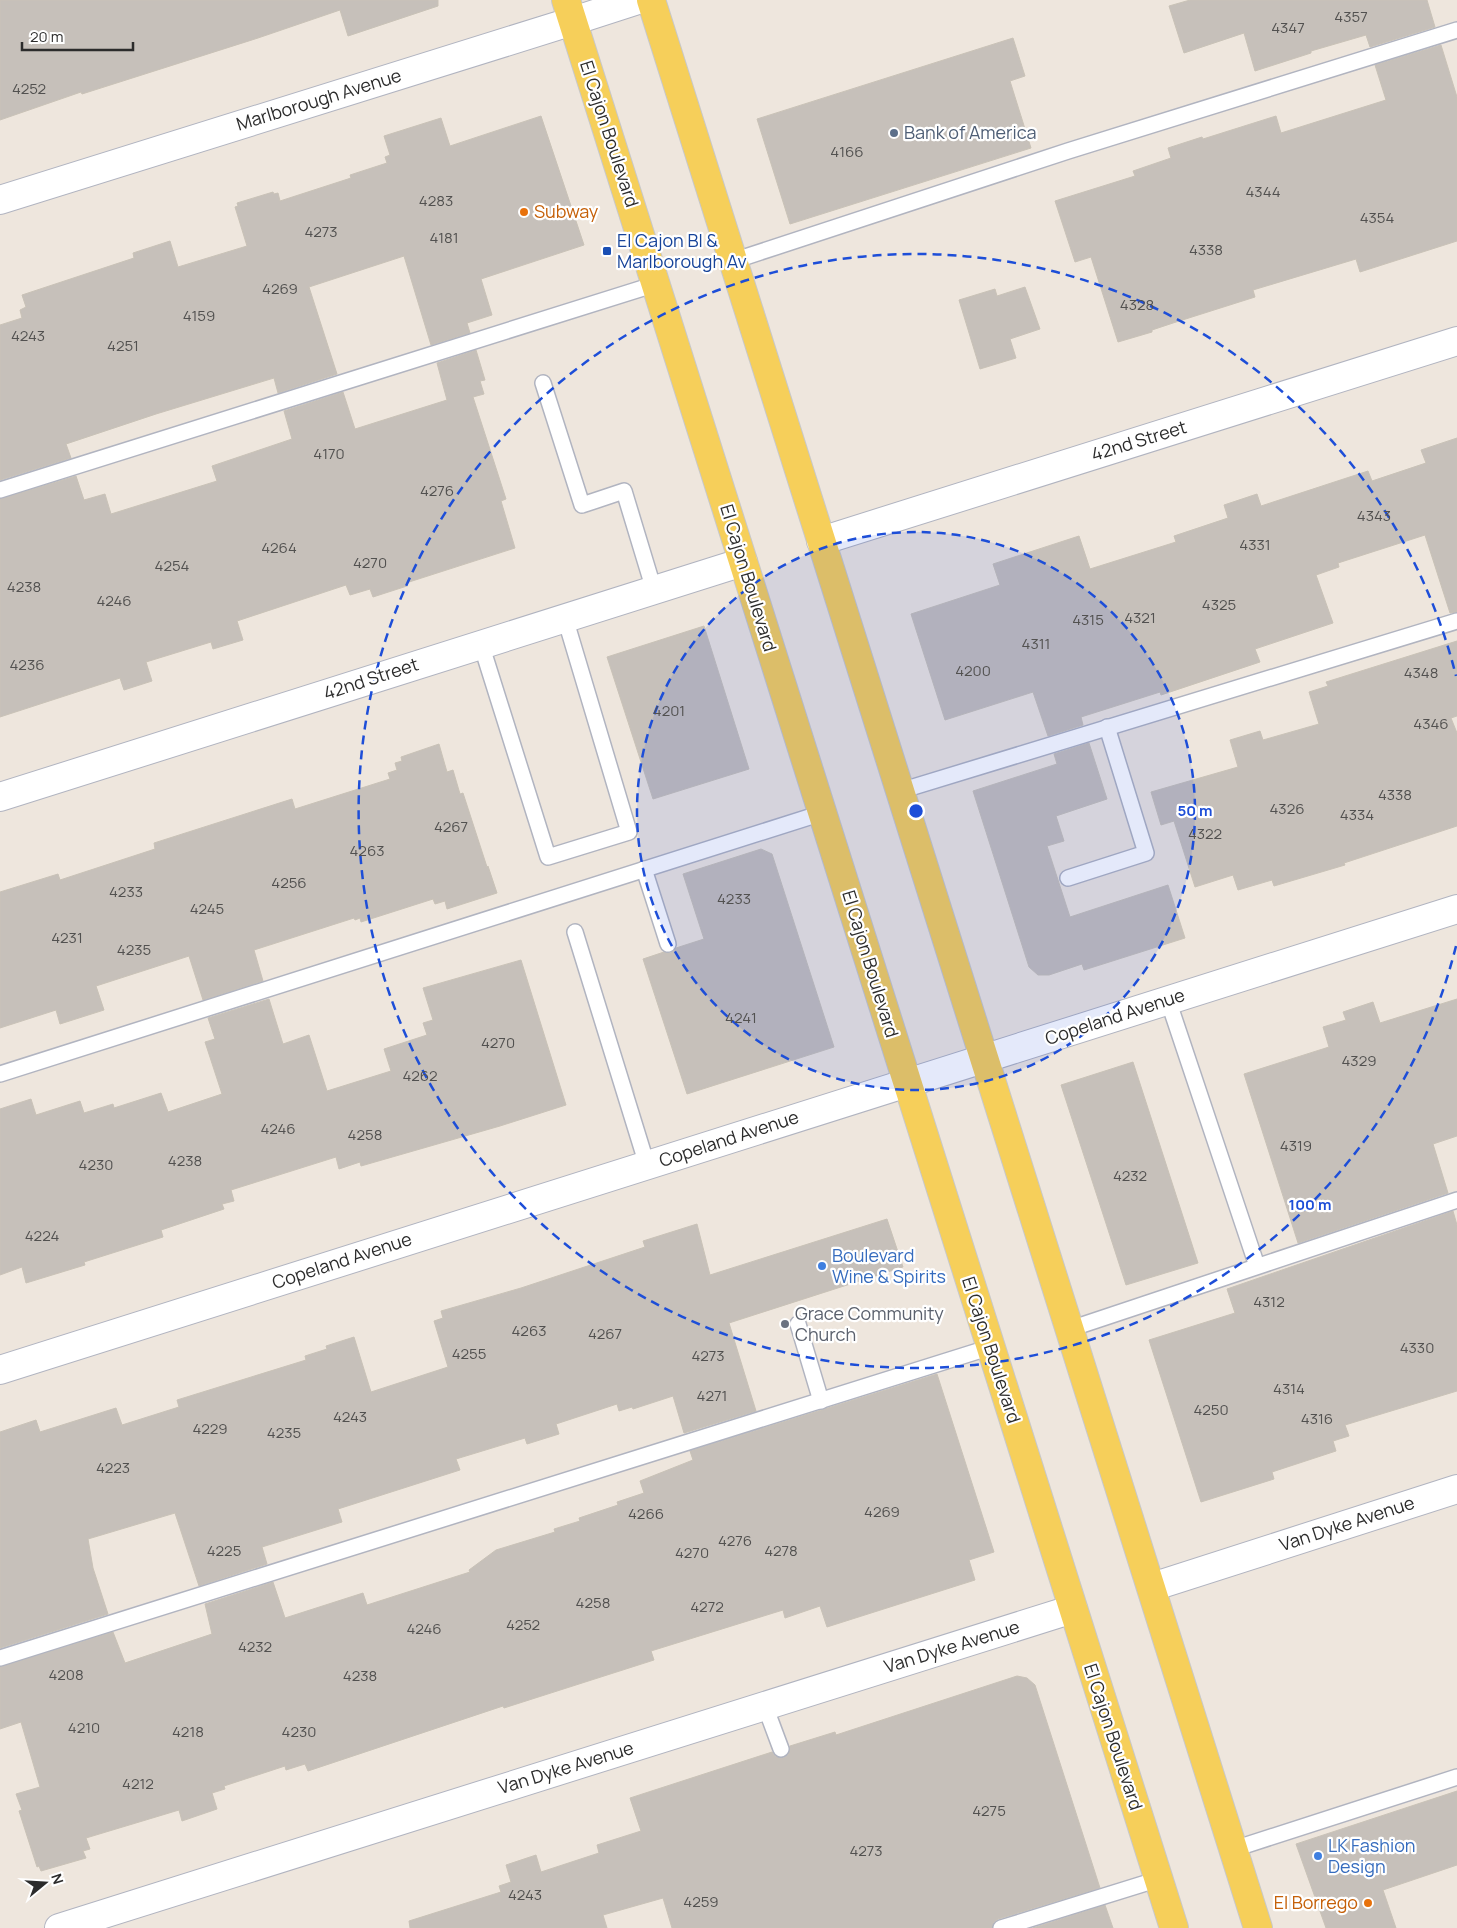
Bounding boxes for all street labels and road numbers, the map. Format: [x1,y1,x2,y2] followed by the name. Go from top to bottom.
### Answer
[575,57,645,210] street label: El Cajon Boulevard
[233,63,404,136] street label: Marlborough Avenue
[1088,414,1189,466] street label: 42nd Street
[715,501,783,654] street label: El Cajon Boulevard
[320,651,421,705] street label: 42nd Street
[837,887,905,1040] street label: El Cajon Boulevard
[1042,982,1188,1050] street label: Copeland Avenue
[656,1104,802,1172] street label: Copeland Avenue
[269,1226,415,1294] street label: Copeland Avenue
[957,1273,1027,1426] street label: El Cajon Boulevard
[1276,1490,1417,1556] street label: Van Dyke Avenue
[881,1614,1022,1678] street label: Van Dyke Avenue
[1079,1660,1149,1813] street label: El Cajon Boulevard
[495,1735,636,1799] street label: Van Dyke Avenue

